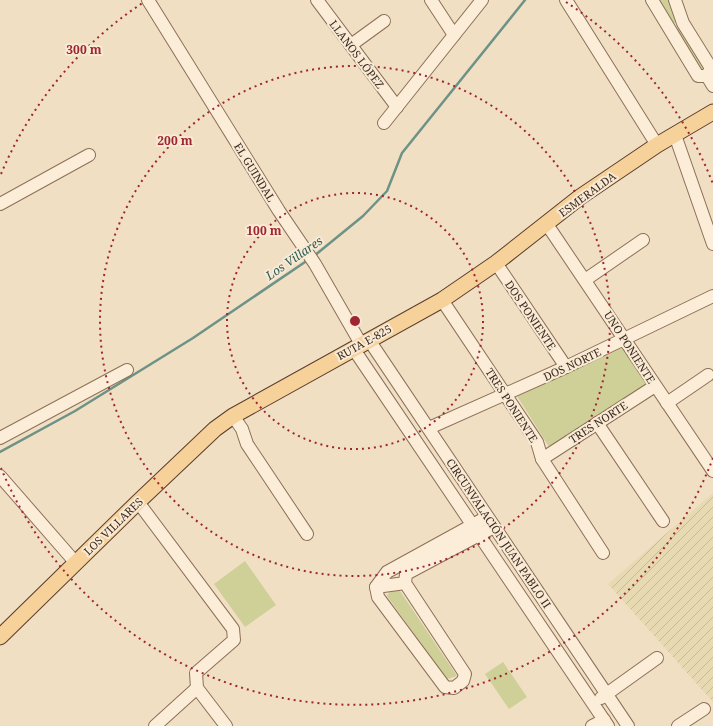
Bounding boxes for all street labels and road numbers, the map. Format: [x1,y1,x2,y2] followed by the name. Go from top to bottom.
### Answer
[326,17,388,92] street label: LLANOS LÓPEZ
[231,140,279,205] street label: EL GUINDAL
[555,168,619,220] street label: ESMERALDA
[502,277,560,353] street label: DOS PONIENTE
[601,308,659,386] street label: UNO PONIENTE
[334,321,394,363] street label: RUTA E-825
[541,344,603,384] street label: DOS NORTE
[482,365,542,445] street label: TRES PONIENTE
[566,397,630,446] street label: TRES NORTE
[443,455,555,611] street label: CIRCUNVALACIÓN JUAN PABLO II
[80,494,146,558] street label: LOS VILLARES

